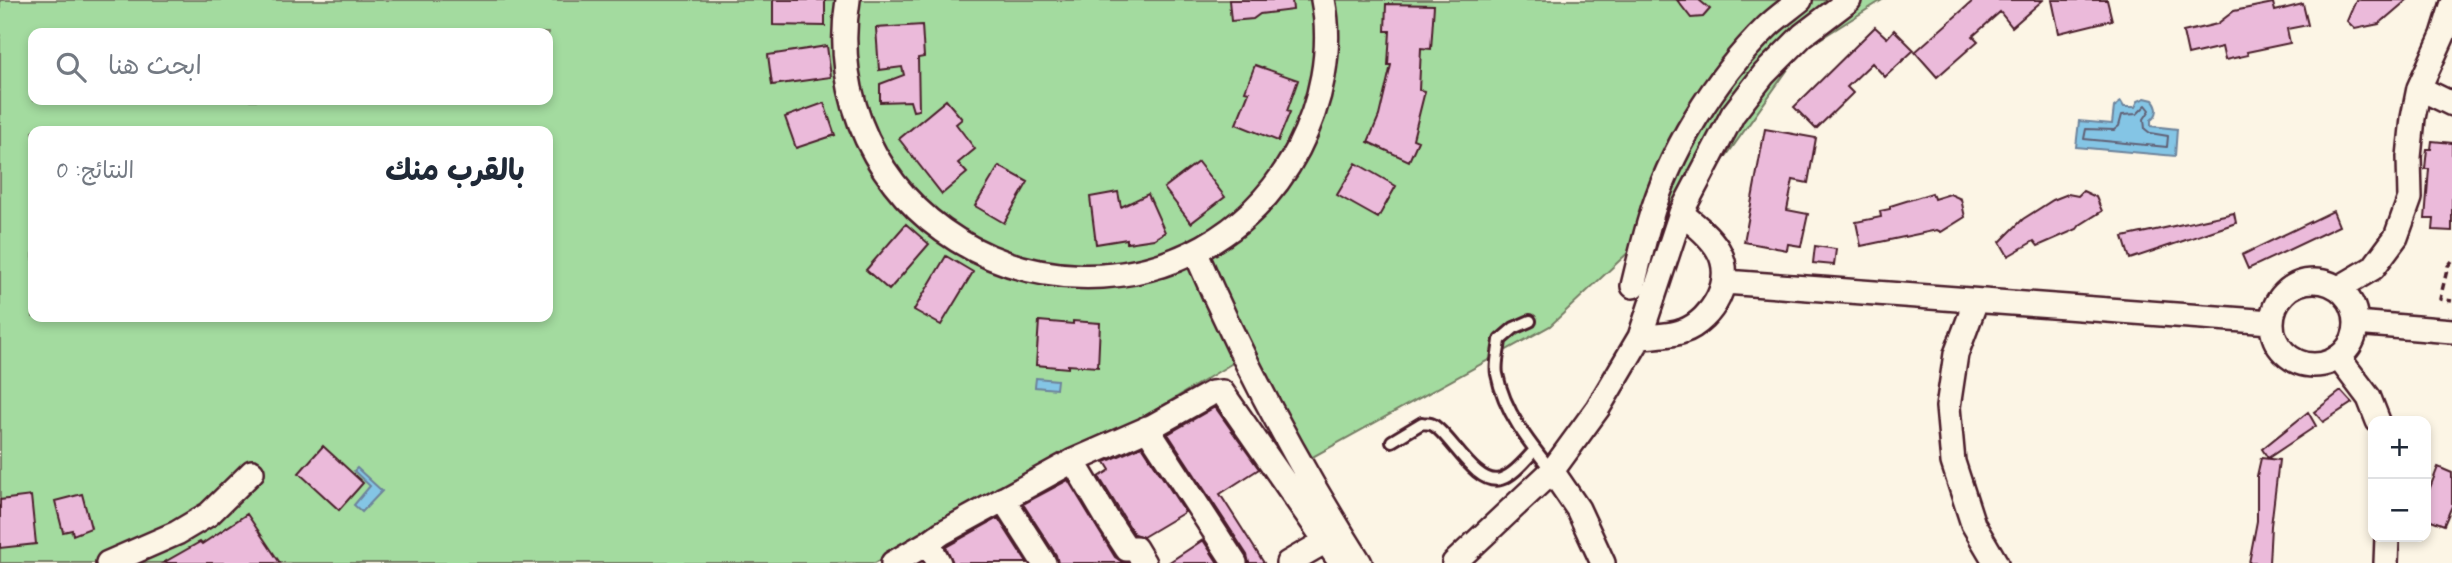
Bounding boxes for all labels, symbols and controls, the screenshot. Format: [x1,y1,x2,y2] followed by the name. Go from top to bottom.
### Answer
[28,28,553,105] search box
[52,48,90,86] icon: search
[108,50,202,84] text: ابحث هنا
[385,152,525,191] text: بالقرب منك
[56,157,134,187] text: النتائج: 0
[2368,416,2431,542] map controls
[2368,416,2431,479] button: +
[2368,479,2431,542] button: −

